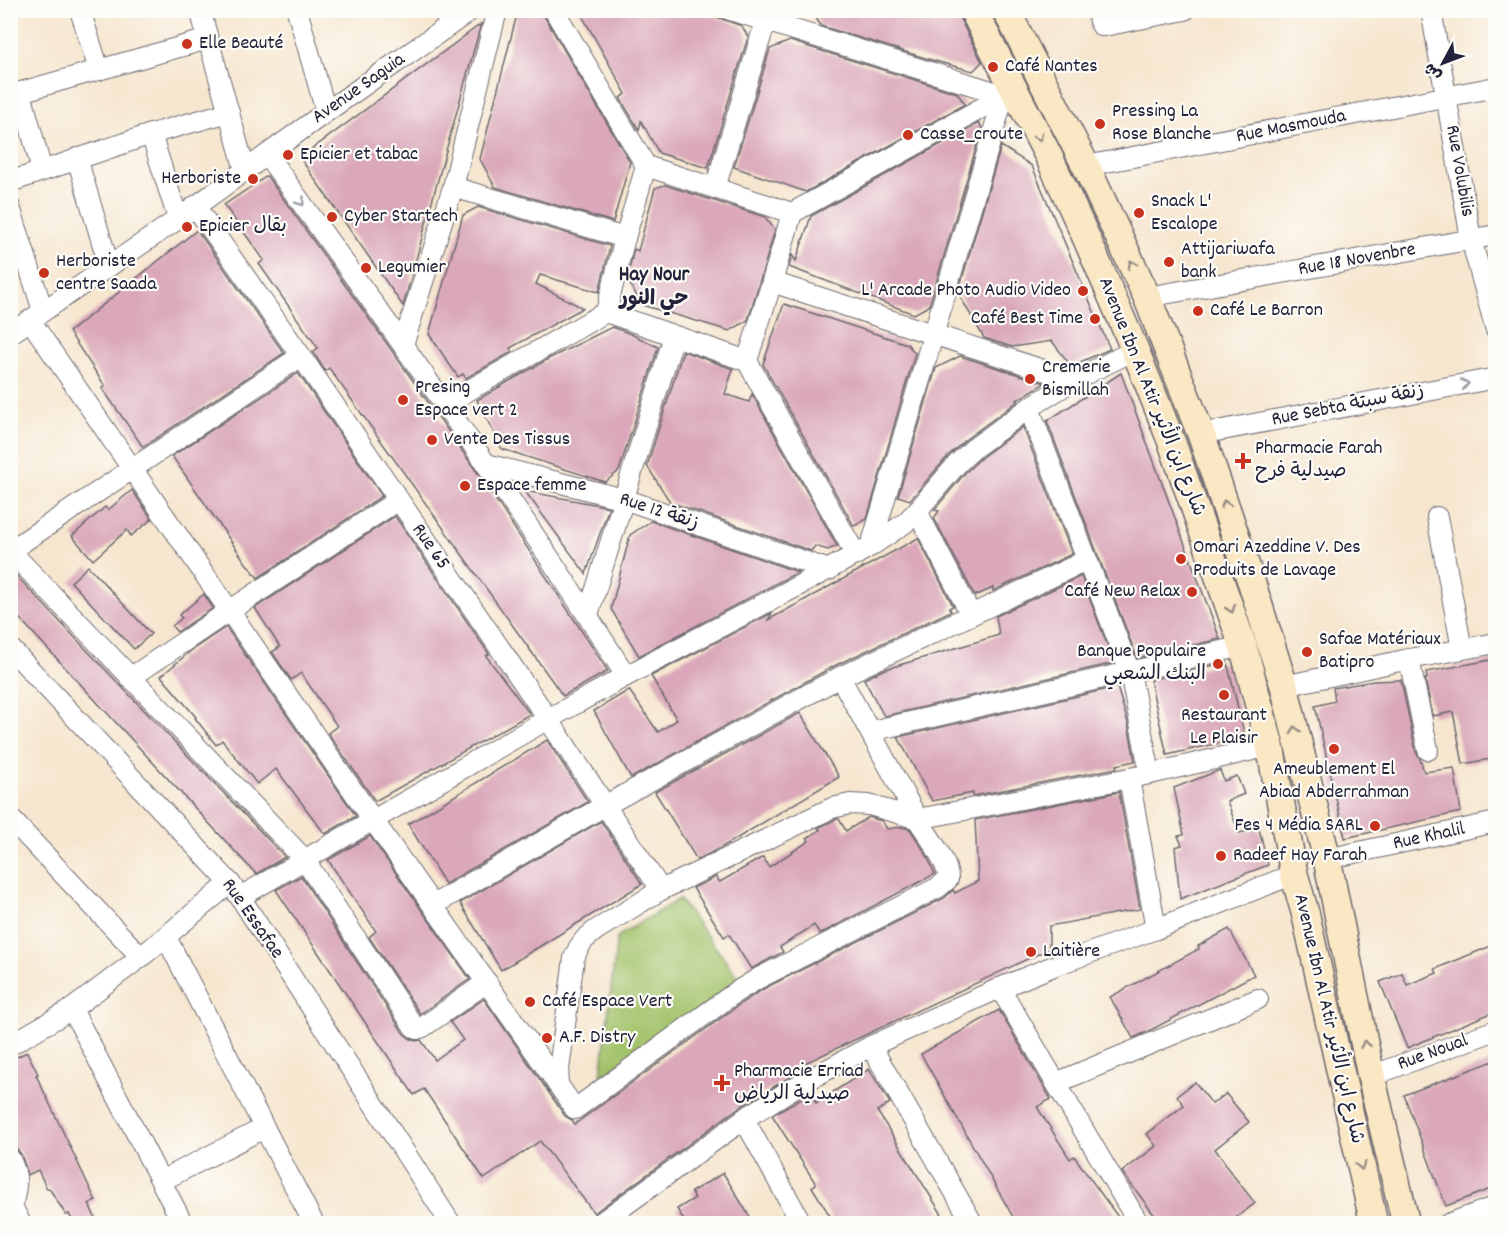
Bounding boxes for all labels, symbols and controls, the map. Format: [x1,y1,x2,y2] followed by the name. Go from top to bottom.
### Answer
[199,30,283,58] place label: Elle Beauté
[1413,33,1473,93] north arrow
[180,37,194,51] marker: Elle Beauté
[307,46,412,131] street label: Avenue Saguia
[1005,53,1098,81] place label: Café Nantes
[1419,57,1448,85] text: ش
[986,60,1000,74] marker: Café Nantes
[1112,98,1211,149] place label: Pressing La Rose Blanche
[1234,103,1349,151] street label: Rue Masmouda
[1093,117,1107,131] marker: Pressing La Rose Blanche
[920,121,1023,149] place label: Casse_croute
[1437,123,1481,219] street label: Rue Volubilis
[901,128,915,142] marker: Casse_croute
[1031,131,1043,142] one-way arrow
[300,141,418,169] place label: Epicier et tabac
[281,148,295,162] marker: Epicier et tabac
[161,165,241,193] place label: Herboriste
[246,172,260,186] marker: Herboriste
[1151,188,1218,239] place label: Snack L' Escalope
[294,196,305,207] one-way arrow
[344,203,458,231] place label: Cyber Startech
[1132,206,1146,220] marker: Snack L' Escalope
[325,210,339,224] marker: Cyber Startech
[199,213,287,241] place label: Epicier بقال
[180,220,194,234] marker: Epicier بقال
[1181,236,1275,287] place label: Attijariwafa bank
[1296,236,1418,284] street label: Rue 18 Novenbre
[56,248,157,299] place label: Herboriste centre Saada
[378,254,447,282] place label: Legumier
[1162,255,1176,269] marker: Attijariwafa bank
[1127,259,1139,270] one-way arrow
[359,261,373,275] marker: Legumier
[618,261,690,316] district label: Hay Nour حي النور
[37,266,51,280] marker: Herboriste centre Saada
[1090,272,1214,521] street label: Avenue Ibn Al Atir شارع ابن الأثير
[861,277,1071,305] place label: L' Arcade Photo Audio Video
[1076,284,1090,298] marker: L' Arcade Photo Audio Video
[1210,297,1323,325] place label: Café Le Barron
[1191,304,1205,318] marker: Café Le Barron
[971,305,1083,333] place label: Café Best Time
[1088,312,1102,326] marker: Café Best Time
[1042,354,1111,405] place label: Cremerie Bismillah
[1023,372,1037,386] marker: Cremerie Bismillah
[415,374,518,425] place label: Presing Espace vert 2
[1269,377,1427,435] street label: Rue Sebta زنقة سبتة
[1460,378,1470,391] one-way arrow
[396,393,410,407] marker: Presing Espace vert 2
[444,426,570,454] place label: Vente Des Tissus
[425,433,439,447] marker: Vente Des Tissus
[1255,435,1383,486] place label: Pharmacie Farah صيدلية فرح
[1236,454,1250,468] marker: Pharmacie Farah صيدلية فرح
[477,472,587,500] place label: Espace femme
[458,479,472,493] marker: Espace femme
[616,486,702,538] street label: Rue 12 زنقة
[1220,499,1232,510] one-way arrow
[404,518,456,576] street label: Rue 65
[1193,534,1361,585] place label: Omari Azeddine V. Des Produits de Lavage
[1174,552,1188,566] marker: Omari Azeddine V. Des Produits de Lavage
[1064,578,1181,606] place label: Café New Relax
[1185,585,1199,599] marker: Café New Relax
[1223,603,1236,614] one-way arrow
[1319,626,1441,677] place label: Safae Matériaux Batipro
[1077,638,1206,690] place label: Banque Populaire البنك الشعبي
[1300,645,1314,659] marker: Safae Matériaux Batipro
[1211,657,1225,671] marker: Banque Populaire البنك الشعبي
[1217,688,1231,702] marker: Restaurant Le Plaisir
[1181,702,1267,753] place label: Restaurant Le Plaisir
[1290,725,1303,735] one-way arrow
[1327,742,1341,756] marker: Ameublement El Abiad Abderrahman
[1259,756,1409,807] place label: Ameublement El Abiad Abderrahman
[1234,812,1363,840] place label: Fes 4 Média SARL
[1391,816,1468,858] street label: Rue Khalil
[1368,819,1382,833] marker: Fes 4 Média SARL
[1233,842,1367,870] place label: Radeef Hay Farah
[1214,849,1228,863] marker: Radeef Hay Farah
[214,873,290,965] street label: Rue Essafae
[1286,891,1372,1147] street label: Avenue Ibn Al Atir شارع ابن الأثير
[1043,938,1100,966] place label: Laitière
[1024,945,1038,959] marker: Laitière
[542,988,672,1016] place label: Café Espace Vert
[523,995,537,1009] marker: Café Espace Vert
[559,1024,636,1052] place label: A.F. Distry
[1394,1027,1472,1079] street label: Rue Noual
[540,1031,554,1045] marker: A.F. Distry
[1359,1039,1372,1049] one-way arrow
[734,1058,864,1109] place label: Pharmacie Erriad صيدلية الرياض
[715,1076,729,1090] marker: Pharmacie Erriad صيدلية الرياض
[1354,1161,1367,1171] one-way arrow

